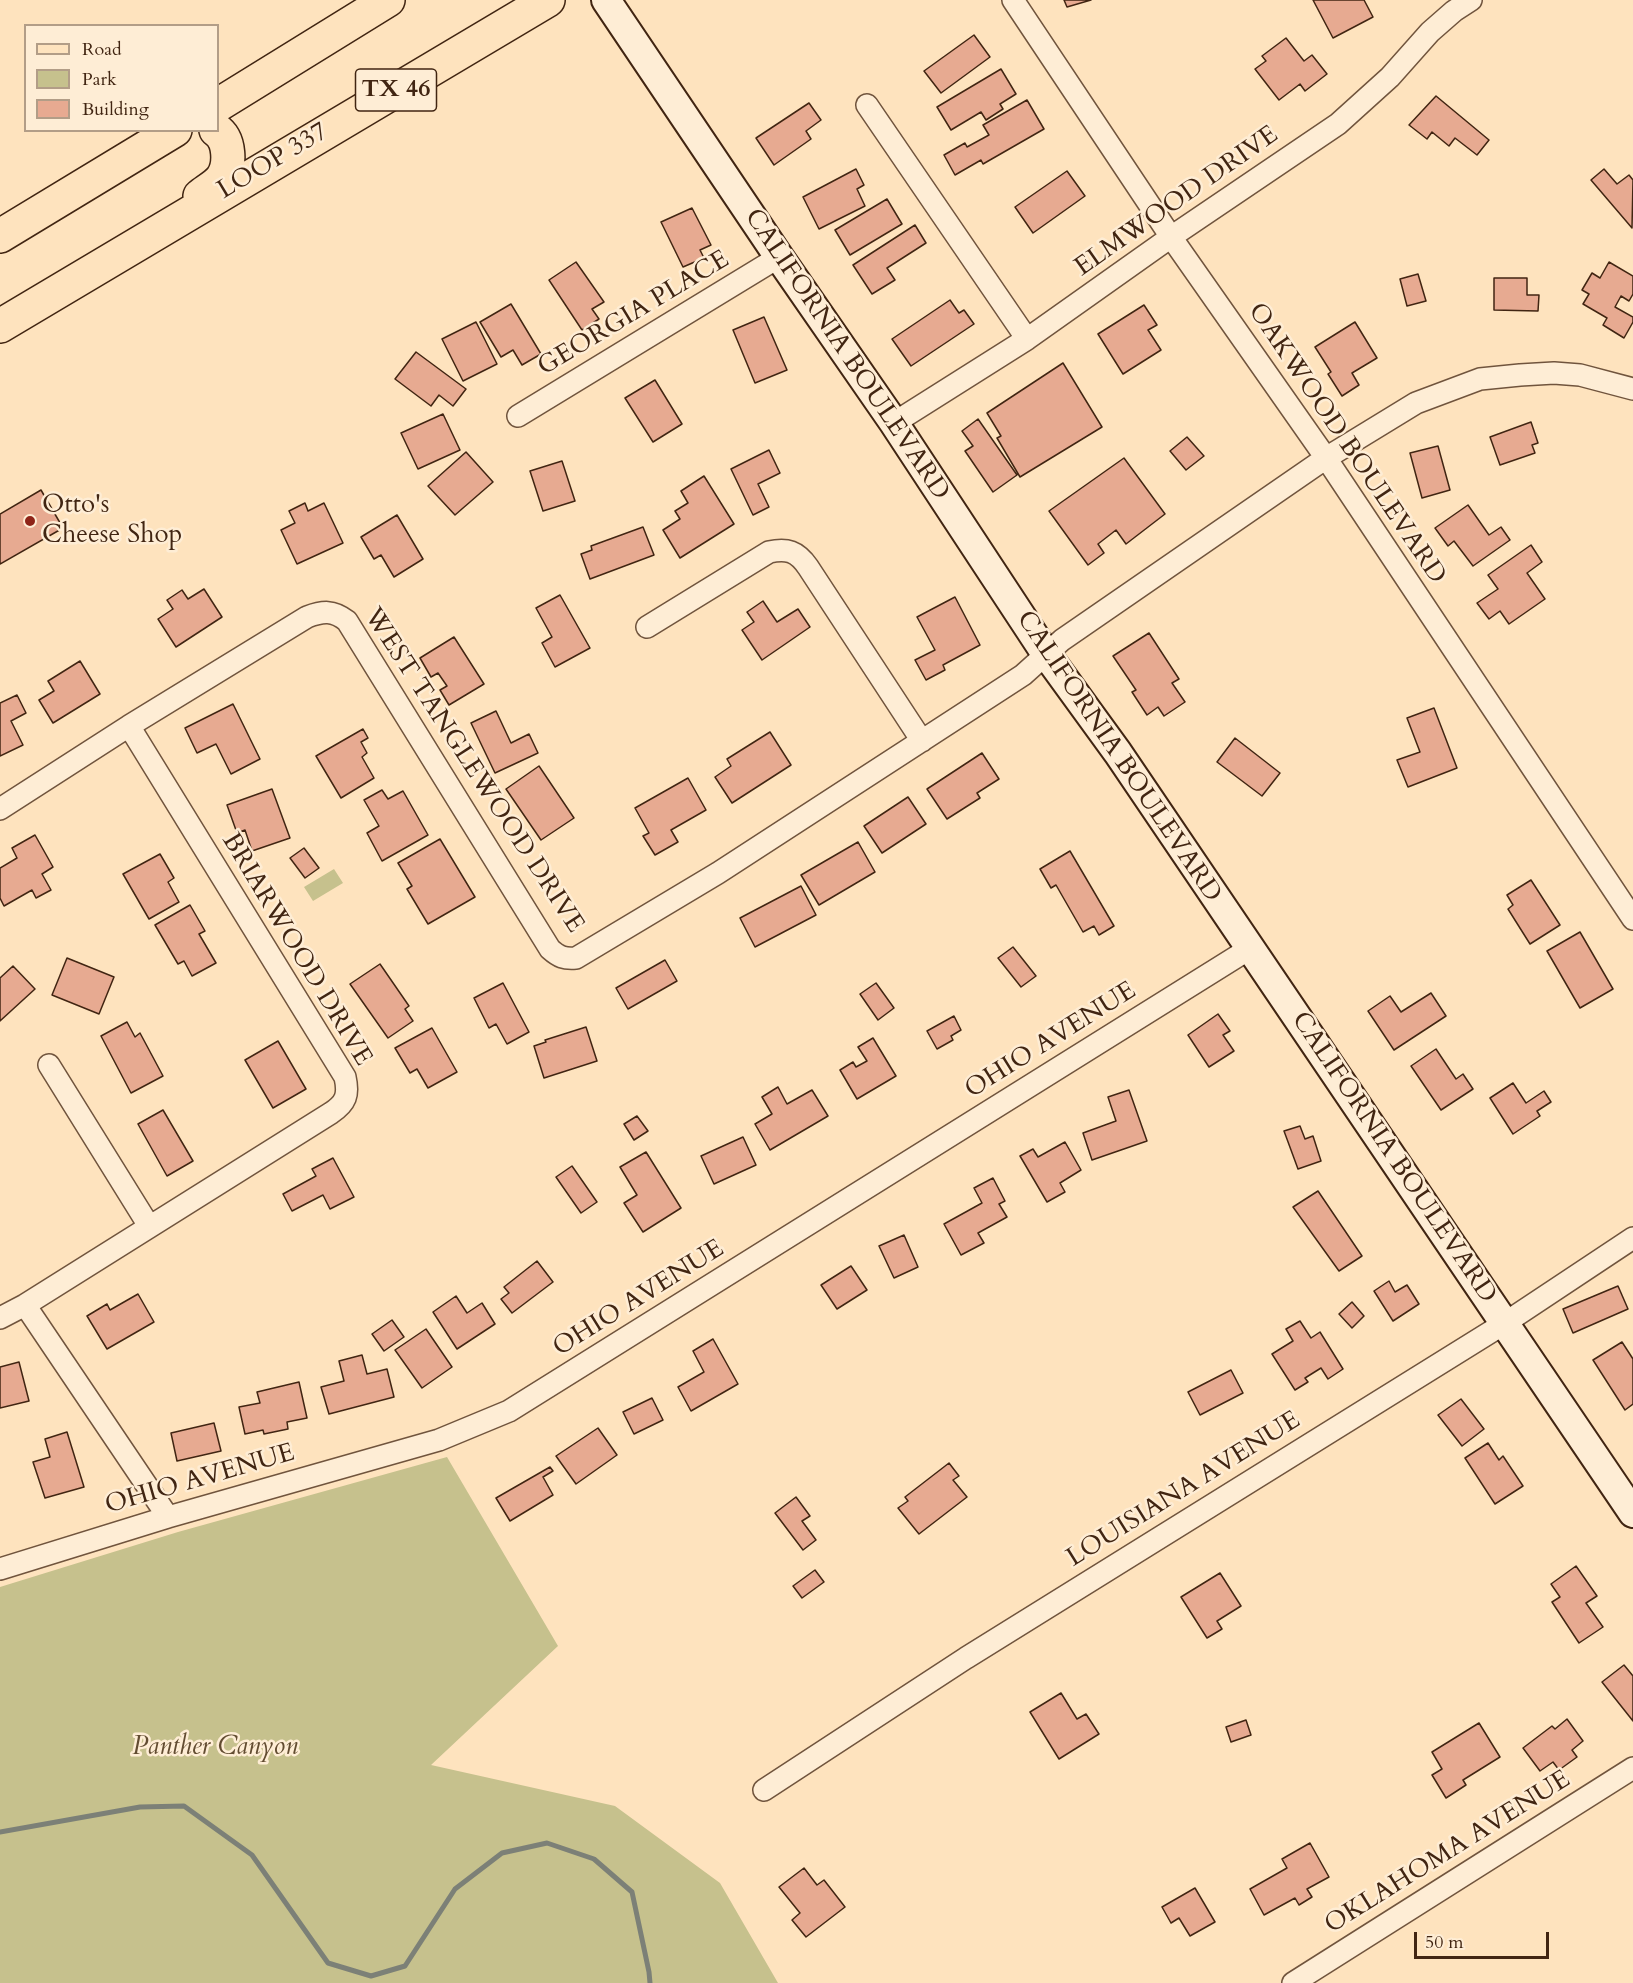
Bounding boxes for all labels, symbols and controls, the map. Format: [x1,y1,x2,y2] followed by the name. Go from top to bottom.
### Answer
[24,24,219,132] legend
[82,37,122,62] text: Road
[82,67,117,92] text: Park
[356,69,436,111] road number: TX 46
[82,97,149,122] text: Building
[212,117,334,207] street label: LOOP 337
[1069,120,1285,284] street label: ELMWOOD DRIVE
[737,203,955,507] street label: CALIFORNIA BOULEVARD
[533,245,735,383] street label: GEORGIA PLACE
[1240,298,1452,590] street label: OAKWOOD BOULEVARD
[42,490,182,552] place label: Otto's Cheese Shop
[23,514,37,528] marker: Otto's Cheese Shop
[356,603,590,939] street label: WEST TANGLEWOOD DRIVE
[1009,605,1227,909] street label: CALIFORNIA BOULEVARD
[214,828,378,1072] street label: BRIARWOOD DRIVE
[960,976,1142,1106] street label: OHIO AVENUE
[1284,1006,1502,1310] street label: CALIFORNIA BOULEVARD
[548,1234,730,1364] street label: OHIO AVENUE
[1061,1405,1307,1575] street label: LOUISIANA AVENUE
[102,1438,298,1522] street label: OHIO AVENUE
[132,1732,298,1764] park label: Panther Canyon
[1320,1765,1576,1941] street label: OKLAHOMA AVENUE
[1417,1920,1552,1958] scale bar
[1425,1930,1464,1955] text: 50 m

